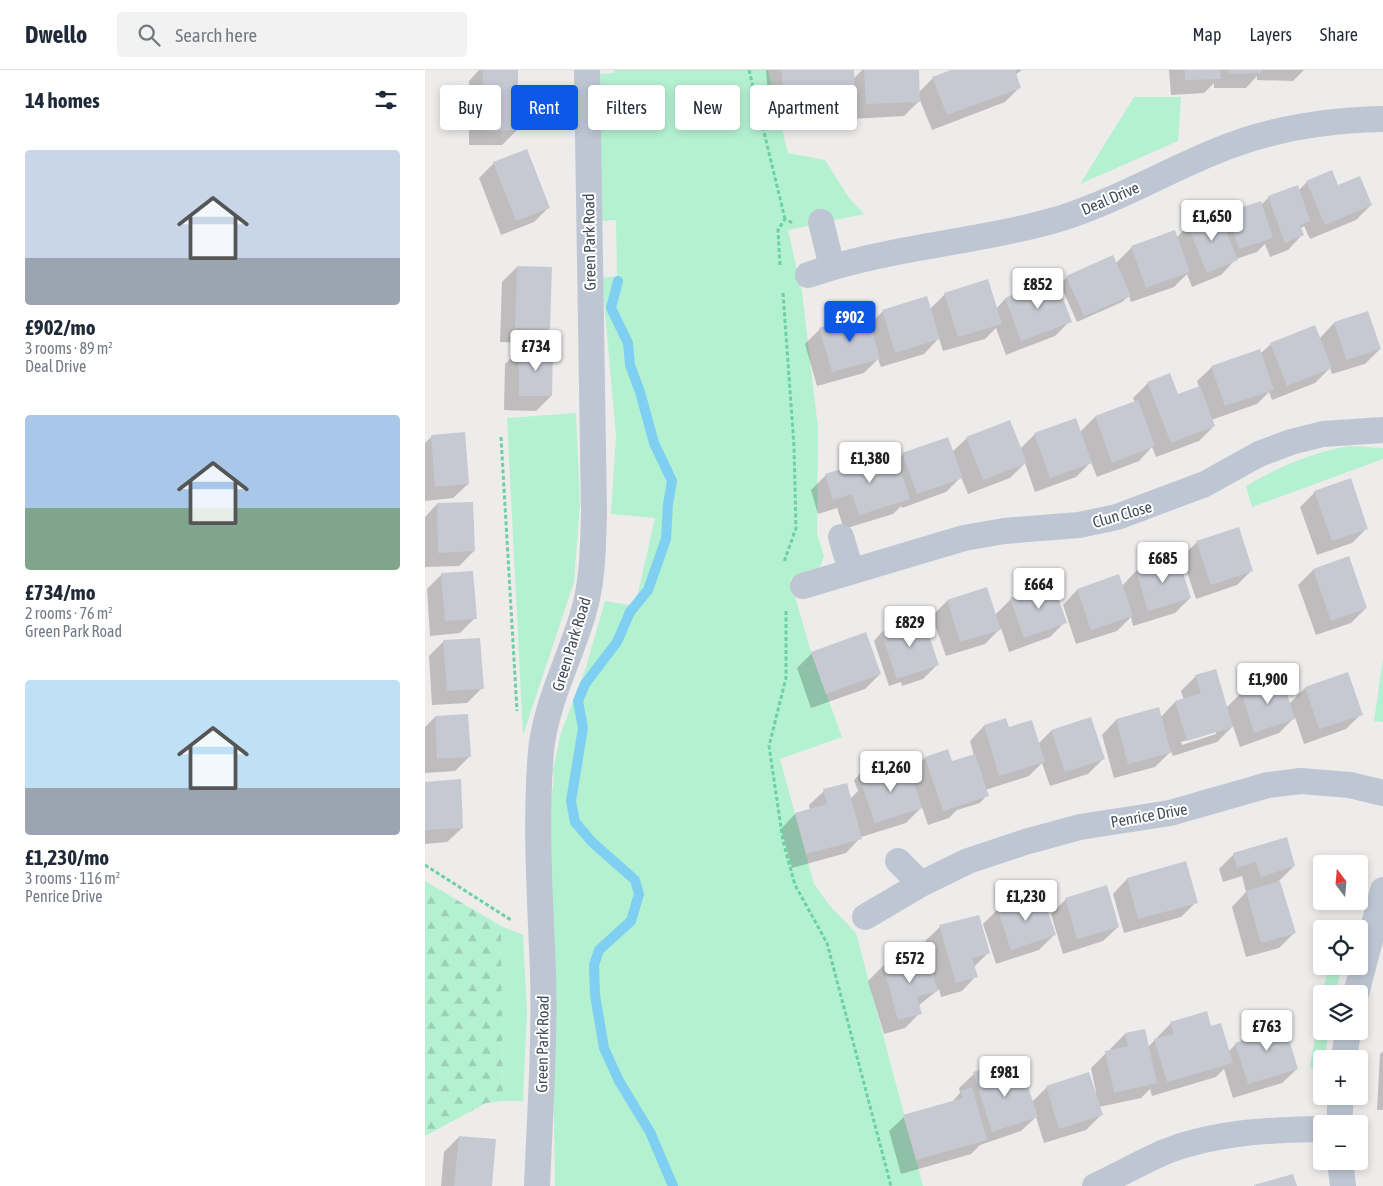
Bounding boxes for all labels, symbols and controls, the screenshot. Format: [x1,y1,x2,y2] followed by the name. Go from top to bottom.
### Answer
[117,12,467,57] search box
[25,21,87,48] text: Dwello
[135,21,163,49] icon: search
[175,24,257,46] text: Search here
[1192,24,1221,45] text: Map
[1249,24,1292,45] text: Layers
[1320,24,1358,45] text: Share
[440,85,501,130] chip: Buy
[511,85,578,130] chip: Rent
[588,85,665,130] chip: Filters
[675,85,740,130] chip: New
[750,85,857,130] chip: Apartment
[372,86,400,114] icon: filters
[25,88,100,112] text: 14 homes
[1078,178,1142,218] street label: Deal Drive
[168,183,258,273] icon: home
[579,193,599,291] street label: Green Park Road
[1171,200,1253,242] pin: £1,650
[1192,207,1232,225] text: £1,650
[1008,268,1068,310] pin: £852
[1023,275,1053,293] text: £852
[820,300,880,343] pin: £902
[835,308,865,326] text: £902
[25,315,96,339] text: £902/mo
[506,330,566,372] pin: £734
[521,337,551,355] text: £734
[25,339,113,357] text: 3 rooms · 89 m²
[25,357,86,375] text: Deal Drive
[829,442,911,484] pin: £1,380
[168,448,258,538] icon: home
[850,449,890,467] text: £1,380
[1090,497,1154,531] street label: Clun Close
[1133,542,1193,584] pin: £685
[1148,549,1178,567] text: £685
[1009,568,1069,610] pin: £664
[1024,575,1054,593] text: £664
[25,580,96,604] text: £734/mo
[548,595,594,693] street label: Green Park Road
[25,604,113,622] text: 2 rooms · 76 m²
[880,606,940,648] pin: £829
[895,613,925,631] text: £829
[25,622,122,640] text: Green Park Road
[1227,662,1309,705] pin: £1,900
[1248,670,1288,688] text: £1,900
[168,713,258,803] icon: home
[850,750,932,793] pin: £1,260
[871,758,911,776] text: £1,260
[1109,799,1189,831] street label: Penrice Drive
[25,845,109,869] text: £1,230/mo
[1313,855,1367,910] north arrow
[1313,855,1368,1170] map controls
[25,869,120,887] text: 3 rooms · 116 m²
[985,880,1067,922] pin: £1,230
[25,887,103,905] text: Penrice Drive
[1006,887,1046,905] text: £1,230
[1313,920,1368,975] button: locate
[880,942,940,984] pin: £572
[895,949,925,967] text: £572
[1313,985,1368,1040] button: layers
[532,995,552,1093] street label: Green Park Road
[1237,1010,1297,1052] pin: £763
[1252,1017,1282,1035] text: £763
[1313,1050,1368,1105] button: +
[975,1056,1035,1098] pin: £981
[990,1063,1020,1081] text: £981
[1313,1115,1368,1170] button: −

